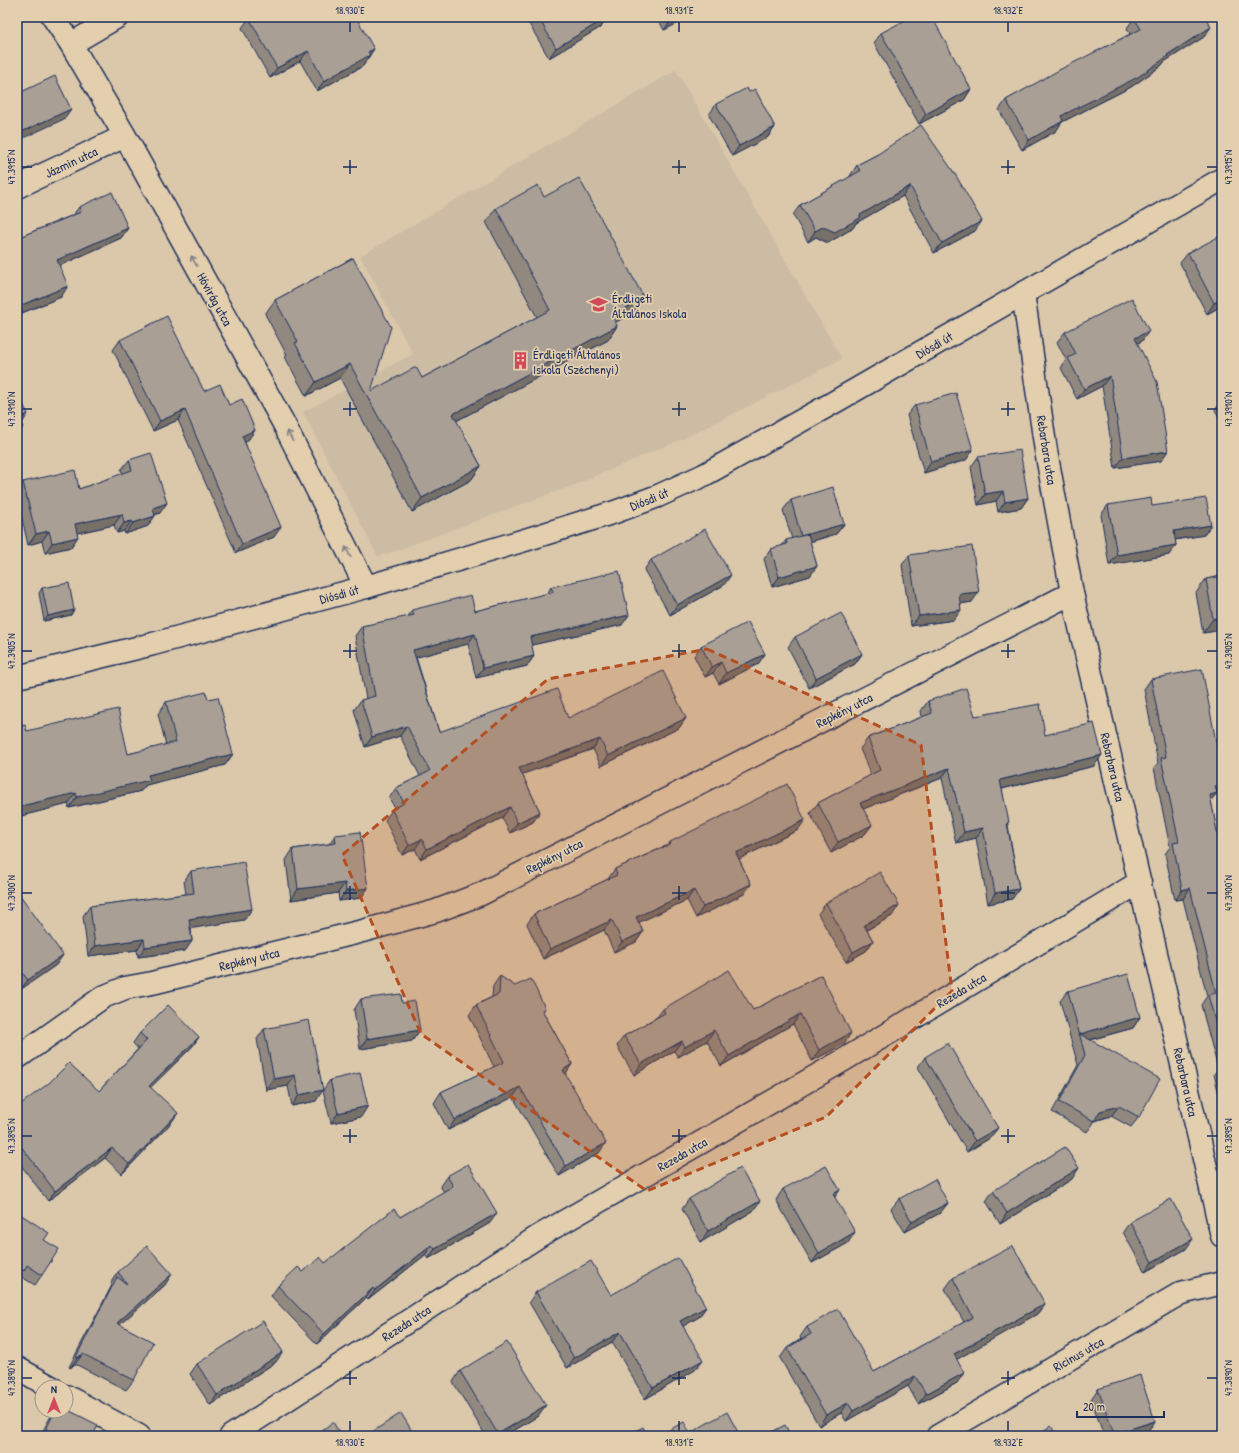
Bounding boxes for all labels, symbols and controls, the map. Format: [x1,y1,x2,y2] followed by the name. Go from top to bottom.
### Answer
[335,4,365,17] text: 18.930°E
[665,4,694,17] text: 18.931°E
[993,4,1023,17] text: 18.932°E
[42,142,100,182] street label: Jázmin utca
[5,150,18,184] text: 47.3915°N
[1222,150,1235,184] text: 47.3915°N
[189,255,197,267] one-way arrow
[193,269,237,329] street label: Hóvirág utca
[612,289,686,322] place label: Érdligeti Általános Iskola
[589,295,609,315] school or university icon: Érdligeti Általános Iskola
[912,327,956,363] street label: Diósdi út
[533,345,621,378] place label: Érdligeti Általános Iskola (Széchenyi)
[510,351,530,371] building icon: Érdligeti Általános Iskola (Széchenyi)
[5,392,18,426] text: 47.3910°N
[1222,392,1235,426] text: 47.3910°N
[1033,414,1061,486] street label: Rebarbara utca
[286,431,293,443] one-way arrow
[627,483,671,515] street label: Diósdi út
[344,547,351,559] one-way arrow
[317,580,361,608] street label: Diósdi út
[5,633,18,669] text: 47.3905°N
[1222,633,1235,669] text: 47.3905°N
[813,688,875,732] street label: Repkény utca
[1096,731,1130,803] street label: Rebarbara utca
[523,834,585,878] street label: Repkény utca
[5,875,18,911] text: 47.3900°N
[1222,875,1235,911] text: 47.3900°N
[217,943,281,975] street label: Repkény utca
[933,968,989,1012] street label: Rezeda utca
[1169,1046,1203,1118] street label: Rebarbara utca
[5,1118,18,1154] text: 47.3895°N
[1222,1118,1235,1154] text: 47.3895°N
[654,1133,710,1175] street label: Rezeda utca
[378,1301,434,1345] street label: Rezeda utca
[1049,1332,1107,1376] street label: Ricinus utca
[5,1360,18,1396] text: 47.3890°N
[1222,1360,1235,1396] text: 47.3890°N
[34,1379,74,1419] north arrow
[51,1382,57,1396] text: N
[1077,1393,1164,1419] scale bar
[1083,1398,1105,1415] text: 20 m
[335,1436,365,1449] text: 18.930°E
[665,1436,694,1449] text: 18.931°E
[993,1436,1023,1449] text: 18.932°E

